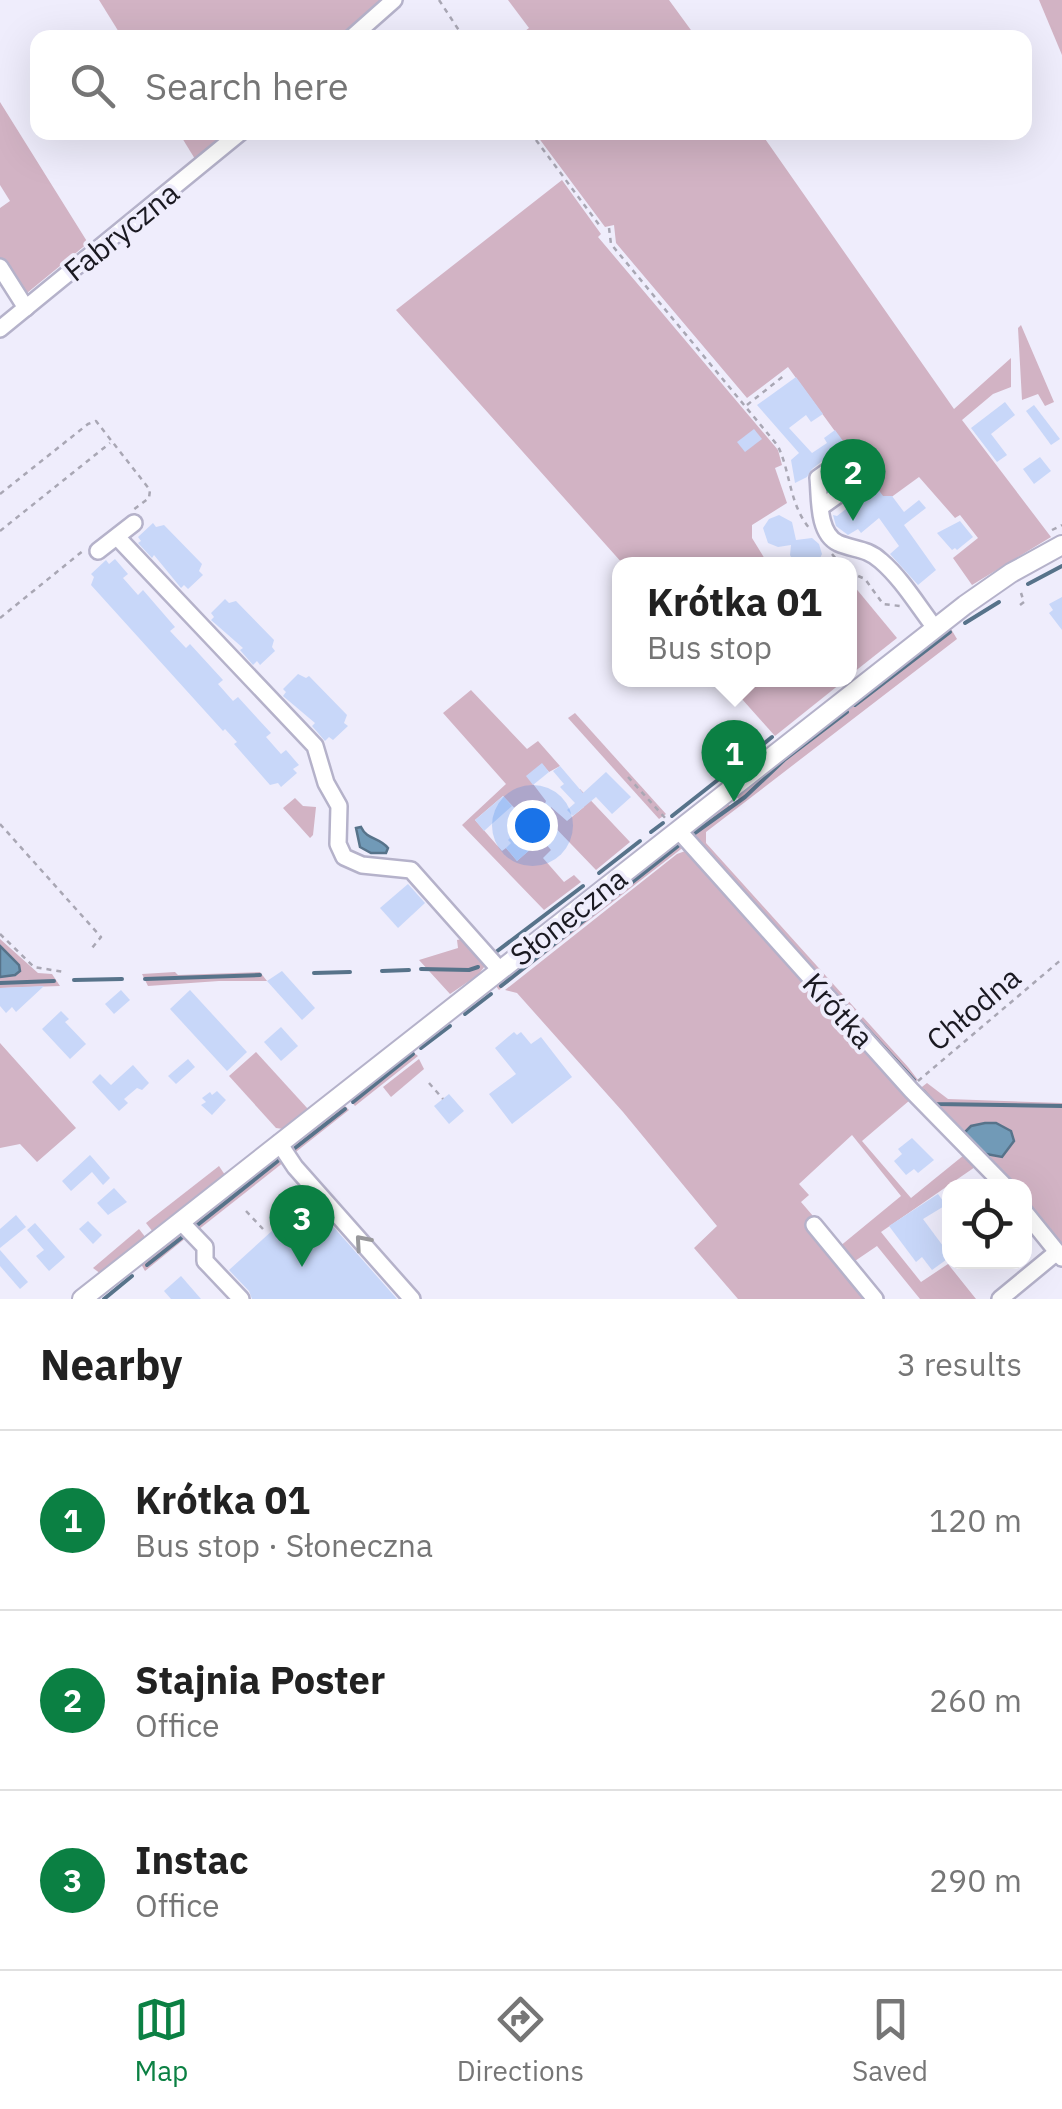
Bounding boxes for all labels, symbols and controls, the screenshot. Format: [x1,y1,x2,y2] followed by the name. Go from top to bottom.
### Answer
[30,30,1032,140] search box
[65,58,120,113] icon: search
[145,61,349,110] text: Search here
[55,173,187,289] street label: Fabryczna
[820,438,886,521] pin: 2
[612,557,857,687] popup
[647,577,822,626] text: Krótka 01
[647,626,772,668] text: Bus stop
[702,720,766,802] pin: 1
[507,800,558,851] your location
[502,858,634,974] street label: Słoneczna
[918,957,1028,1059] street label: Chłodna
[795,964,883,1056] street label: Krótka
[942,1179,1032,1269] map controls
[942,1179,1032,1269] button: locate
[270,1184,334,1267] pin: 3
[355,1235,373,1254] one-way arrow
[40,1337,182,1392] text: Nearby
[897,1343,1022,1385] text: 3 results
[135,1475,310,1524] text: Krótka 01
[63,1499,82,1541] text: 1
[929,1499,1022,1541] text: 120 m
[135,1524,433,1566] text: Bus stop · Słoneczna
[135,1655,385,1704] text: Stajnia Poster
[63,1679,82,1721] text: 2
[929,1679,1022,1721] text: 260 m
[135,1704,220,1746] text: Office
[135,1835,249,1884] text: Instac
[63,1859,82,1901] text: 3
[929,1859,1022,1901] text: 290 m
[135,1884,220,1926] text: Office
[134,1992,189,2089] tab: Map
[457,1992,584,2089] tab: Directions
[852,1992,928,2089] tab: Saved

